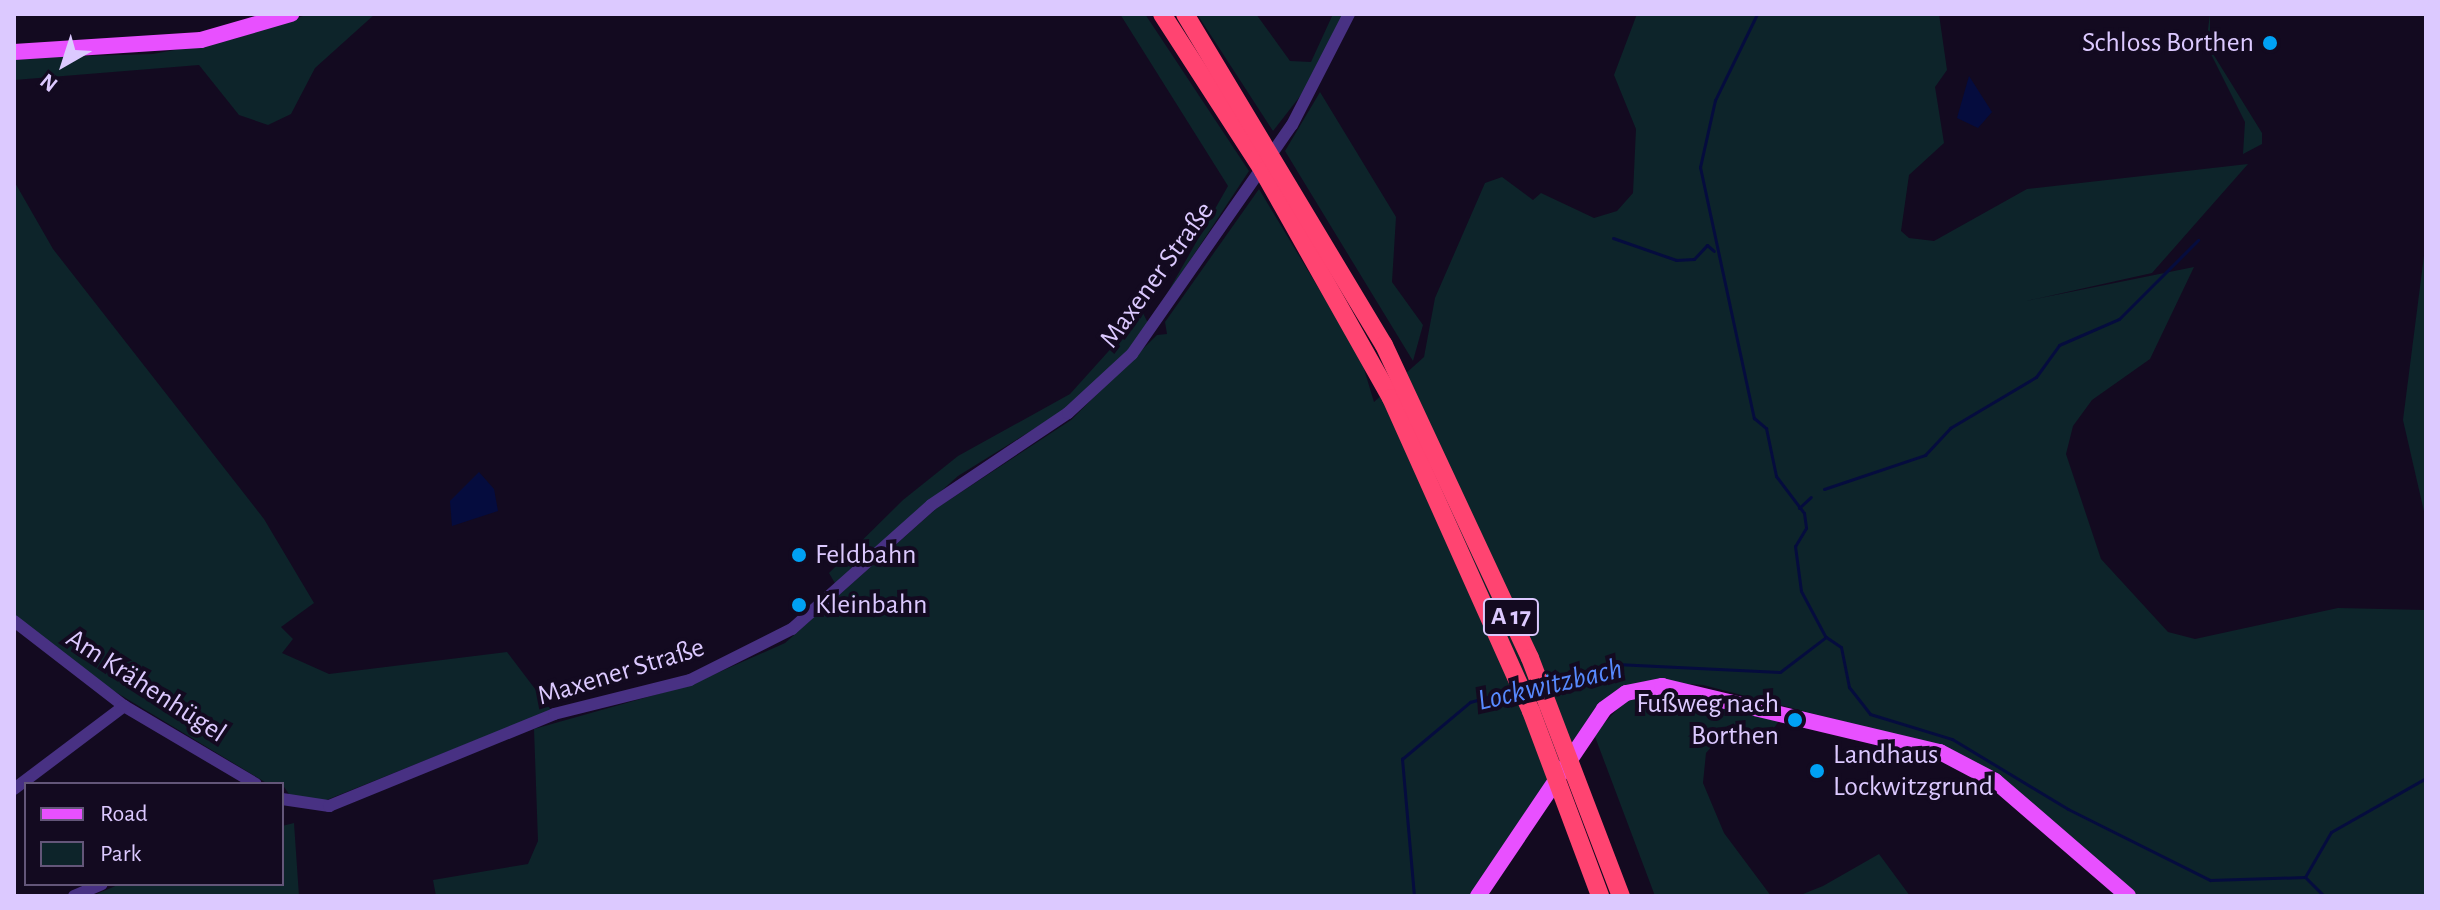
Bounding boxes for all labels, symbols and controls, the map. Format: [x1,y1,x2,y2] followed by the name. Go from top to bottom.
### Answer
[24,24,104,104] north arrow
[2082,26,2254,60] place label: Schloss Borthen
[2261,34,2279,52] marker: Schloss Borthen
[36,69,62,96] text: N
[1093,195,1221,355] street label: Maxener Straße
[815,538,917,572] place label: Feldbahn
[790,546,808,564] marker: Feldbahn
[815,588,927,622] place label: Kleinbahn
[1481,595,1541,639] road number: A 17
[790,596,808,614] marker: Kleinbahn
[60,622,232,750] street label: Am Krähenhügel
[534,631,708,713] street label: Maxener Straße
[1474,651,1626,719] water label: Lockwitzbach
[1636,687,1779,753] place label: Fußweg nach Borthen
[1786,711,1804,729] marker: Fußweg nach Borthen
[1833,738,1993,804] place label: Landhaus Lockwitzgrund
[1808,762,1826,780] marker: Landhaus Lockwitzgrund
[24,782,284,886] legend
[100,802,148,826] text: Road
[100,842,141,866] text: Park

